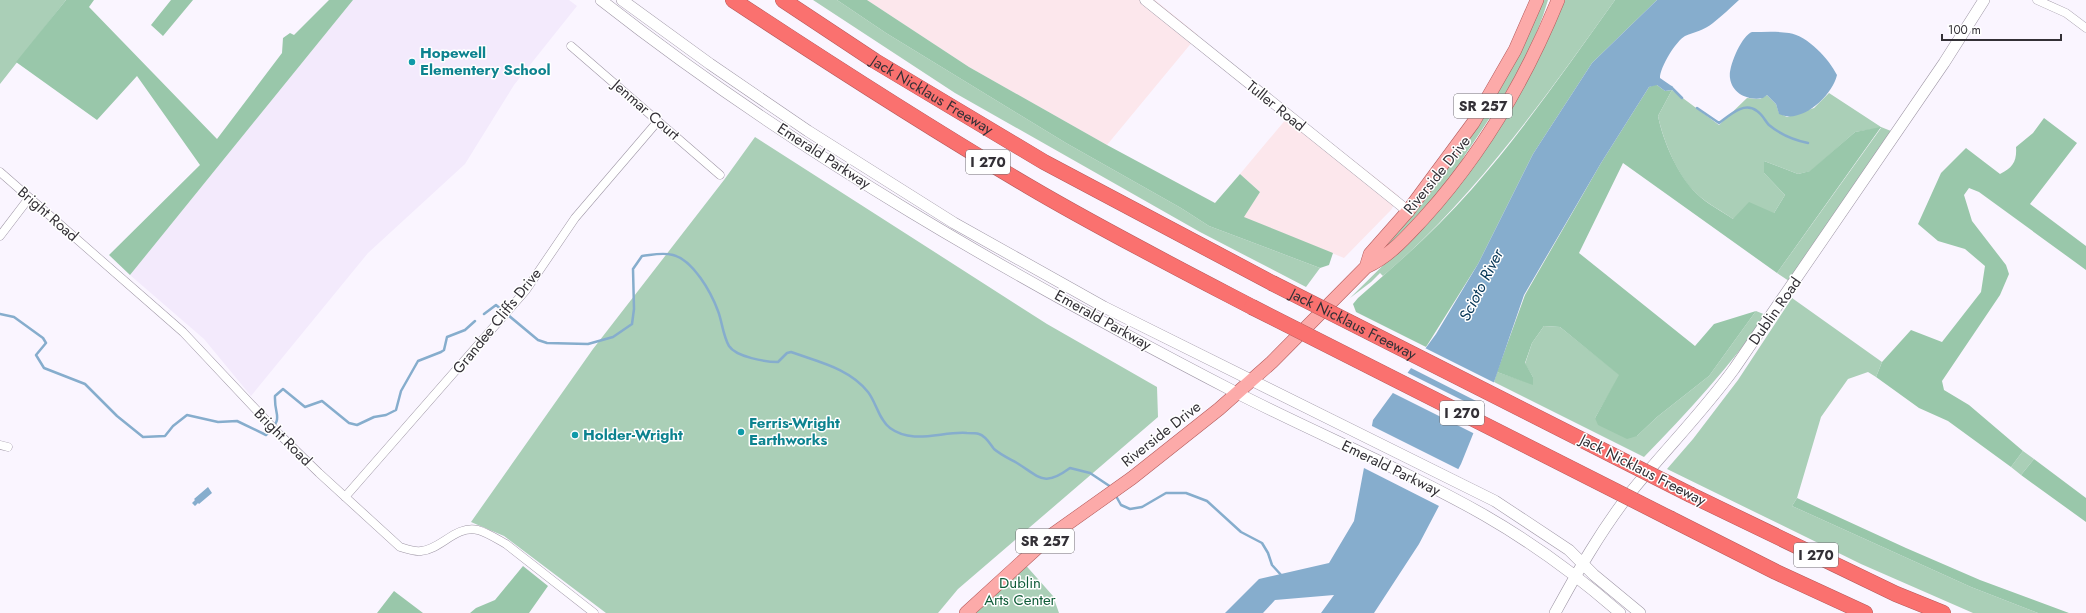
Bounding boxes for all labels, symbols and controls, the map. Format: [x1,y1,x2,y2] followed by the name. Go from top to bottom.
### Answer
[1942,16,2061,42] scale bar
[1948,21,1981,39] text: 100 m
[420,42,551,81] place label: Hopewell Elementery School
[865,49,998,140] street label: Jack Nicklaus Freeway
[407,57,417,67] marker: Hopewell Elementery School
[606,73,685,146] street label: Jenmar Court
[1242,75,1310,137] street label: Tuller Road
[1454,94,1512,118] road number: SR 257
[773,118,875,195] street label: Emerald Parkway
[1398,131,1476,219] street label: Riverside Drive
[966,150,1010,174] road number: I 270
[13,181,83,247] street label: Bright Road
[1453,243,1510,325] water label: Scioto River
[447,263,547,379] street label: Grandee Cliffs Drive
[1743,272,1807,350] street label: Dublin Road
[1284,282,1420,365] street label: Jack Nicklaus Freeway
[1051,284,1156,356] street label: Emerald Parkway
[1117,396,1206,472] street label: Riverside Drive
[1440,401,1484,425] road number: I 270
[249,403,317,471] street label: Bright Road
[749,412,840,451] place label: Ferris-Wright Earthworks
[583,424,683,446] place label: Holder-Wright
[736,427,746,437] marker: Ferris-Wright Earthworks
[1574,428,1710,511] street label: Jack Nicklaus Freeway
[570,430,580,440] marker: Holder-Wright
[1338,435,1444,502] street label: Emerald Parkway
[1016,529,1074,553] road number: SR 257
[1794,543,1838,567] road number: I 270
[984,572,1057,611] park label: Dublin Arts Center

